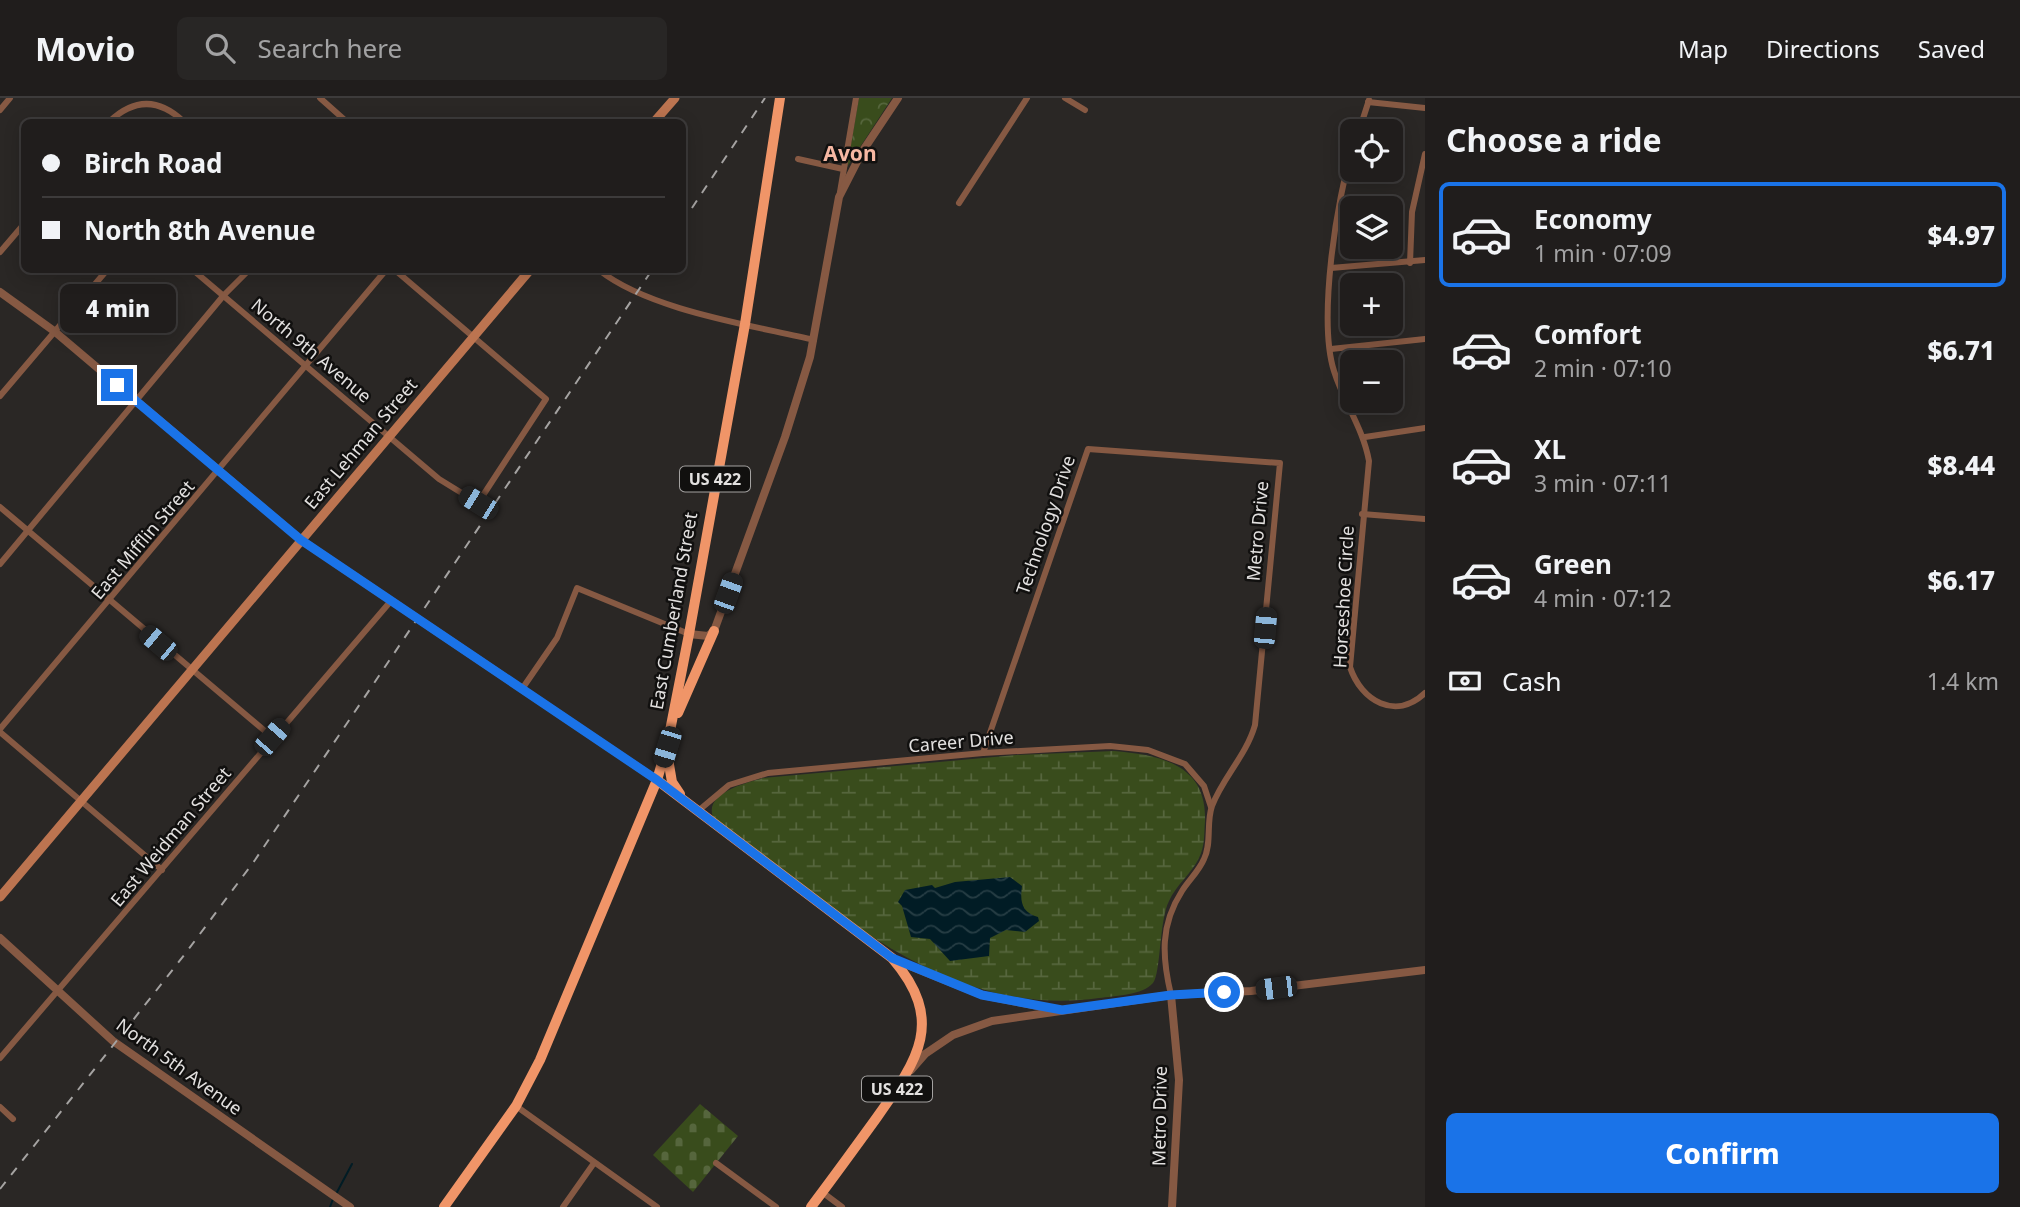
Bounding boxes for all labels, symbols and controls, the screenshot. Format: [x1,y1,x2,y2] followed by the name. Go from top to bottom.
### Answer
[177,17,667,80] search box
[35,26,135,71] text: Movio
[201,29,239,67] icon: search
[257,30,402,66] text: Search here
[1678,32,1728,65] text: Map
[1766,32,1880,65] text: Directions
[1918,32,1985,65] text: Saved
[1446,118,1662,161] text: Choose a ride
[1340,119,1403,413] map controls
[1340,119,1403,182] button: locate
[823,139,877,167] district label: Avon
[84,145,223,181] text: Birch Road
[1340,196,1403,259] button: layers
[1534,201,1652,237] text: Economy
[1450,203,1513,266] icon: car
[84,212,315,248] text: North 8th Avenue
[1928,217,1995,253] text: $4.97
[1534,237,1672,269] text: 1 min · 07:09
[1340,273,1403,336] button: +
[59,284,175,332] callout: 4 min
[86,292,150,324] text: 4 min
[246,293,377,408] street label: North 9th Avenue
[1534,316,1642,352] text: Comfort
[1450,318,1513,381] icon: car
[1928,332,1995,368] text: $6.71
[1340,350,1403,413] button: −
[1534,352,1672,384] text: 2 min · 07:10
[101,369,133,401] route end
[298,373,422,514] street label: East Lehman Street
[1534,431,1566,467] text: XL
[1450,433,1513,496] icon: car
[1928,447,1995,483] text: $8.44
[1010,452,1080,597] street label: Technology Drive
[680,466,750,492] road number: US 422
[1534,467,1672,499] text: 3 min · 07:11
[85,474,200,604] street label: East Mifflin Street
[1241,480,1273,582] street label: Metro Drive
[455,483,502,523] car
[644,510,702,711] street label: East Cumberland Street
[1327,525,1359,669] street label: Horseshoe Circle
[1534,546,1612,582] text: Green
[1450,548,1513,611] icon: car
[1928,562,1995,598] text: $6.17
[711,570,746,616] car
[1534,582,1672,614] text: 4 min · 07:12
[1253,606,1278,650] car
[136,621,181,665] car
[1446,662,1484,700] icon: cash
[1502,663,1562,699] text: Cash
[1927,665,1999,697] text: 1.4 km
[251,714,294,760] car
[651,724,684,770] car
[907,724,1015,758] street label: Career Drive
[105,761,236,911] street label: East Weidman Street
[1254,975,1299,1001] car
[1208,976,1240,1008] route start
[112,1012,247,1120] street label: North 5th Avenue
[1146,1066,1172,1166] street label: Metro Drive
[862,1077,932,1102] road number: US 422
[1446,1113,1999,1193] button: Confirm

